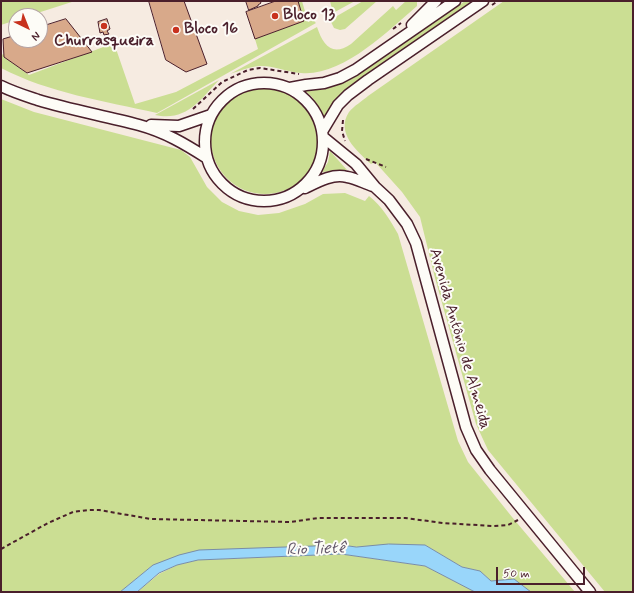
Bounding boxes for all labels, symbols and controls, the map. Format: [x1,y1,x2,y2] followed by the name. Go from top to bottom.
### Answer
[283,6,335,26] place label: Bloco 13
[8,8,48,48] north arrow
[270,11,280,21] marker: Bloco 13
[184,20,238,40] place label: Bloco 16
[99,21,109,31] marker: Churrasqueira
[171,25,181,35] marker: Bloco 16
[28,28,43,44] text: N
[54,32,154,52] place label: Churrasqueira
[424,246,494,432] street label: Avenida Antônio de Almeida
[286,539,346,561] water label: Rio Tietê
[498,559,587,585] scale bar
[503,566,530,582] text: 50 m

